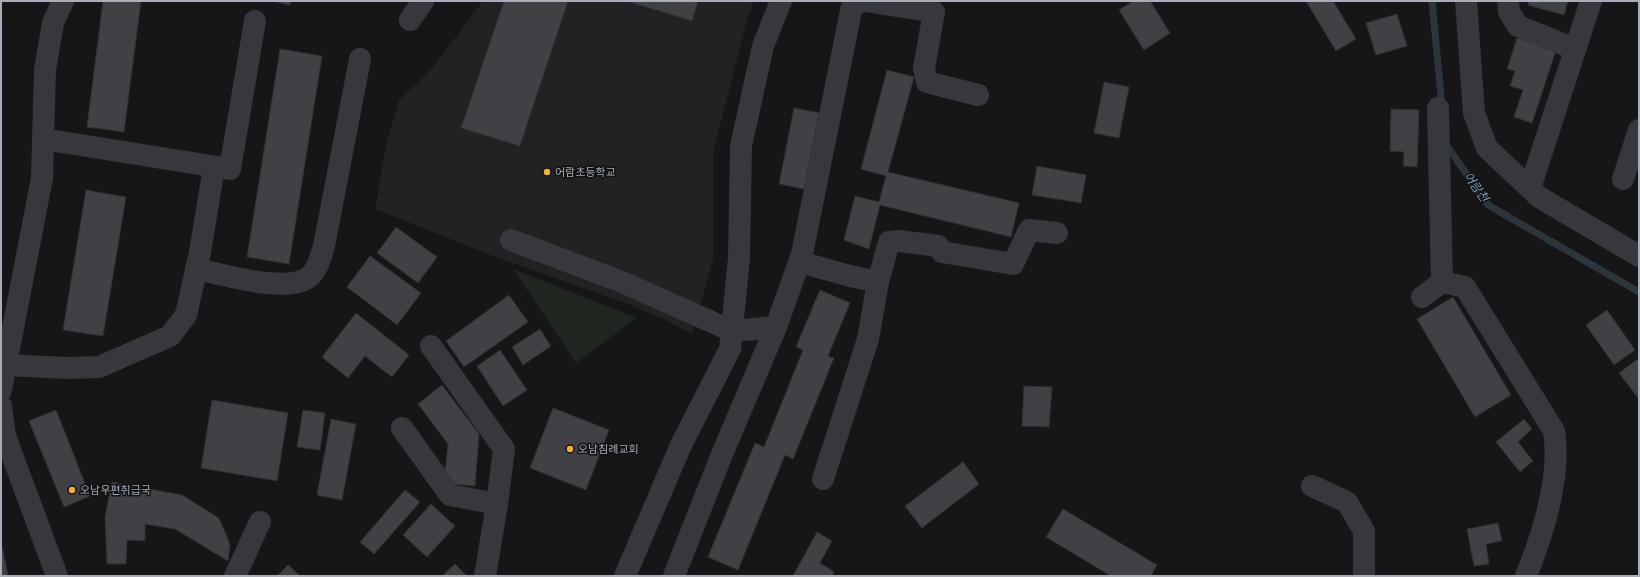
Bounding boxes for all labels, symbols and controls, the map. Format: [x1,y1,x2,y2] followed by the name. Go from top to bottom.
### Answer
[555,165,616,180] place label: 어람초등학교
[542,167,552,177] marker: 어람초등학교
[1460,169,1493,207] water label: 어람천
[578,442,639,457] place label: 오남침례교회
[565,444,575,454] marker: 오남침례교회
[80,483,151,498] place label: 오남우편취급국
[67,485,77,495] marker: 오남우편취급국

